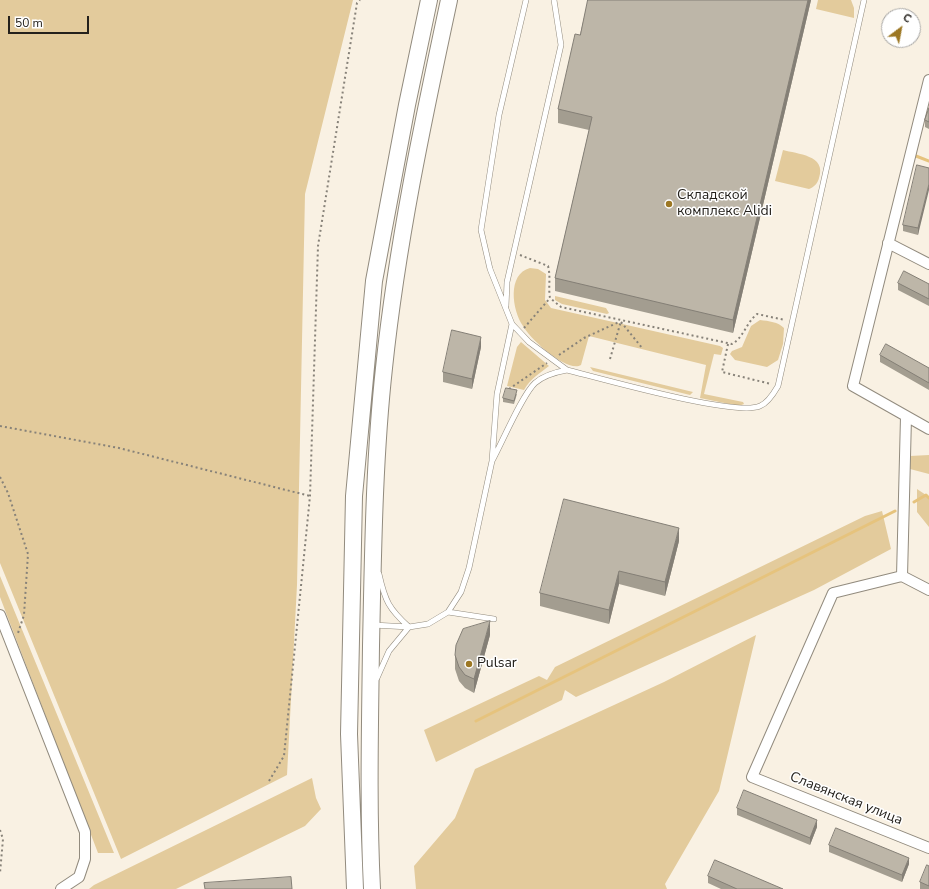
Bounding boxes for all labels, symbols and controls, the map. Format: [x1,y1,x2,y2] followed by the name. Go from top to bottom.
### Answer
[10,8,91,34] scale bar
[881,8,921,48] north arrow
[900,10,914,27] text: С
[15,15,43,31] text: 50 m
[677,188,772,220] place label: Складской комплекс Alidi
[664,199,674,209] marker: Складской комплекс Alidi
[477,656,517,672] place label: Pulsar
[464,659,474,669] marker: Pulsar
[787,769,905,829] street label: Славянская улица

